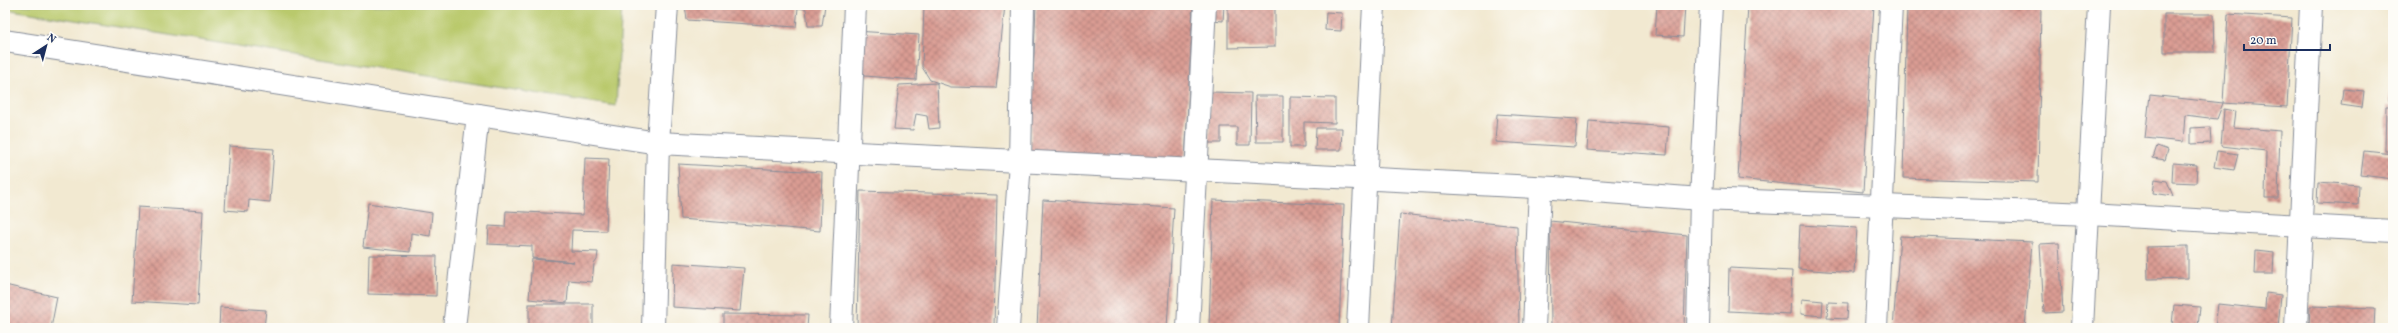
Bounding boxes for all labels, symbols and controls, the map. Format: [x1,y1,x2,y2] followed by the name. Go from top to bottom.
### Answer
[26,26,66,66] north arrow
[2244,26,2330,52] scale bar
[43,31,59,48] text: N
[2250,33,2277,49] text: 20 m

